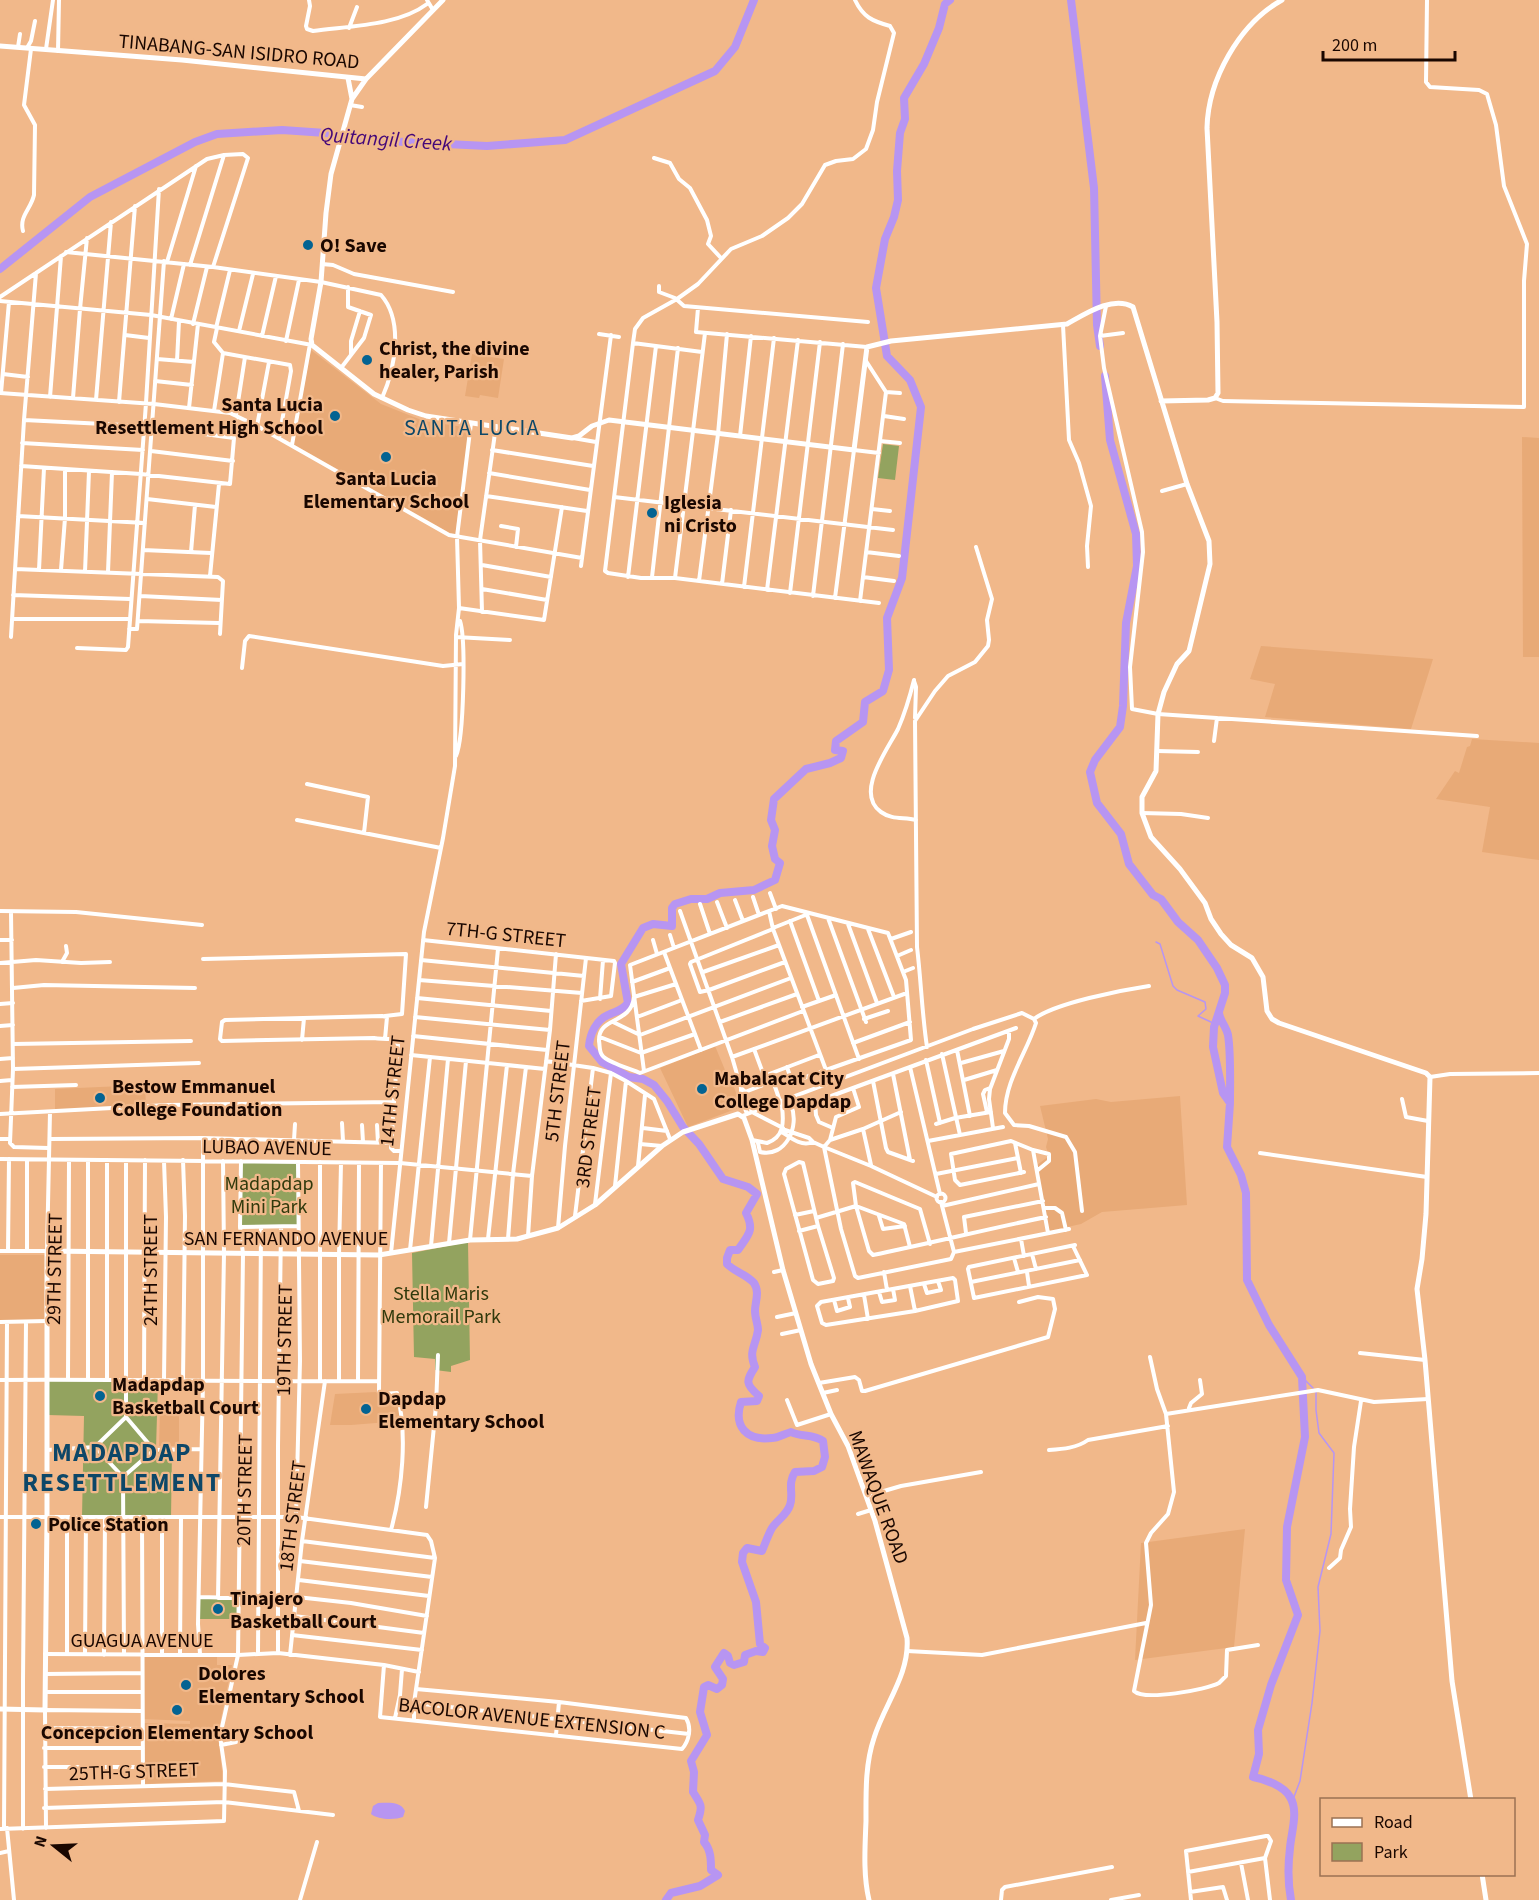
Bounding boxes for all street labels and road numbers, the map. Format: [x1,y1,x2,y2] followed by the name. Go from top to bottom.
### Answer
[117,28,361,76] street label: TINABANG-SAN ISIDRO ROAD
[445,915,568,955] street label: 7TH-G STREET
[373,1034,413,1148] street label: 14TH STREET
[538,1039,578,1143] street label: 5TH STREET
[569,1085,609,1189] street label: 3RD STREET
[202,1133,332,1163] street label: LUBAO AVENUE
[40,1213,70,1325] street label: 29TH STREET
[137,1214,165,1326] street label: 24TH STREET
[184,1225,388,1253] street label: SAN FERNANDO AVENUE
[270,1284,300,1396] street label: 19TH STREET
[841,1427,915,1568] street label: MAWAQUE ROAD
[230,1434,260,1546] street label: 20TH STREET
[272,1459,314,1573] street label: 18TH STREET
[70,1627,214,1655] street label: GUAGUA AVENUE
[397,1691,667,1747] street label: BACOLOR AVENUE EXTENSION C
[68,1756,200,1788] street label: 25TH-G STREET

